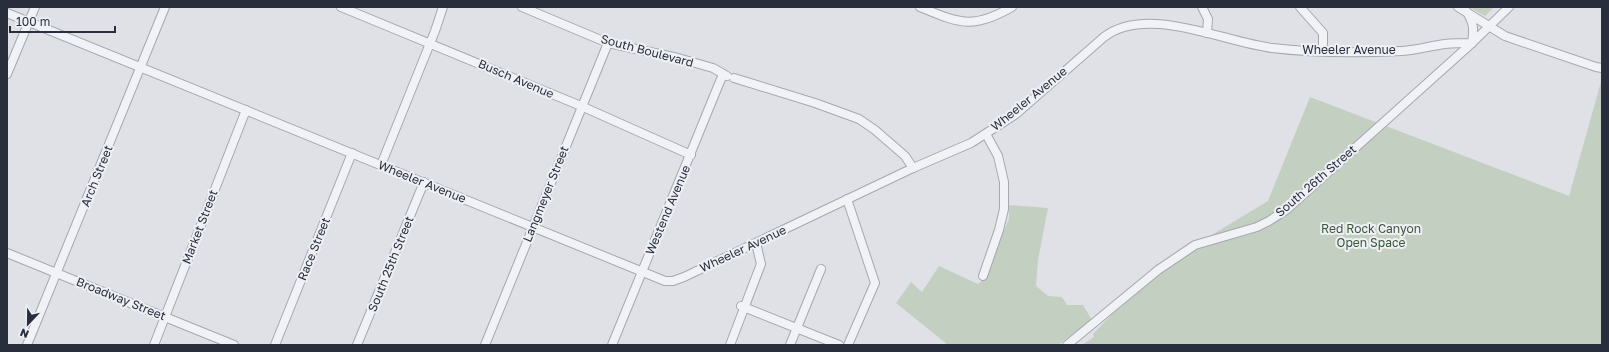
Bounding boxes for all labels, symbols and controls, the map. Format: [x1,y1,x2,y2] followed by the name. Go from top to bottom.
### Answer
[10,8,115,34] scale bar
[16,14,50,29] text: 100 m
[599,31,695,70] street label: South Boulevard
[1302,42,1396,57] street label: Wheeler Avenue
[476,56,556,101] street label: Busch Avenue
[988,63,1070,134] street label: Wheeler Avenue
[1272,141,1359,220] street label: South 26th Street
[77,143,116,209] street label: Arch Street
[519,143,572,244] street label: Langmeyer Street
[376,157,468,206] street label: Wheeler Avenue
[642,163,693,257] street label: Westend Avenue
[178,187,221,266] street label: Market Street
[364,214,417,314] street label: South 25th Street
[294,215,333,283] street label: Race Street
[1321,221,1421,250] park label: Red Rock Canyon Open Space
[697,222,788,275] street label: Wheeler Avenue
[74,274,168,323] street label: Broadway Street
[8,304,48,344] north arrow
[18,326,30,341] text: N

